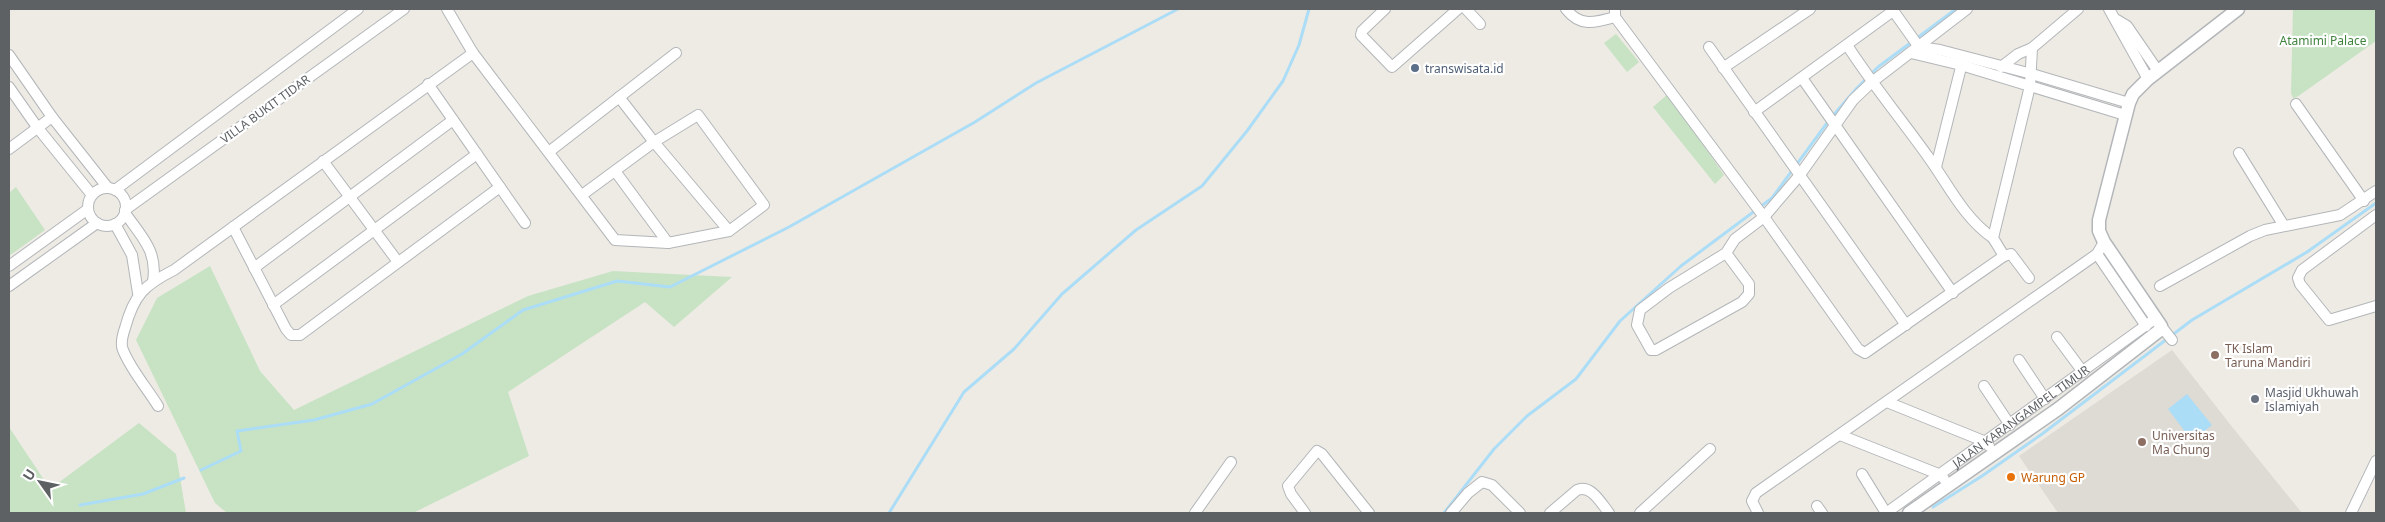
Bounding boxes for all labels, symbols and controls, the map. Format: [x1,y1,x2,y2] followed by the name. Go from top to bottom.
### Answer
[2280,32,2367,49] park label: Atamimi Palace
[1425,60,1504,77] place label: transwisata.id
[1409,62,1421,74] marker: transwisata.id
[217,70,314,147] street label: VILLA BUKIT TIDAR
[2225,340,2311,371] place label: TK Islam Taruna Mandiri
[2209,349,2221,361] marker: TK Islam Taruna Mandiri
[1948,360,2093,472] street label: JALAN KARANGAMPEL TIMUR
[2265,384,2359,415] place label: Masjid Ukhuwah Islamiyah
[2249,393,2261,405] marker: Masjid Ukhuwah Islamiyah
[2152,427,2215,458] place label: Universitas Ma Chung
[2136,436,2148,448] marker: Universitas Ma Chung
[15,457,65,507] north arrow
[18,465,40,484] text: U
[2021,469,2085,486] place label: Warung GP
[2005,471,2017,483] marker: Warung GP

